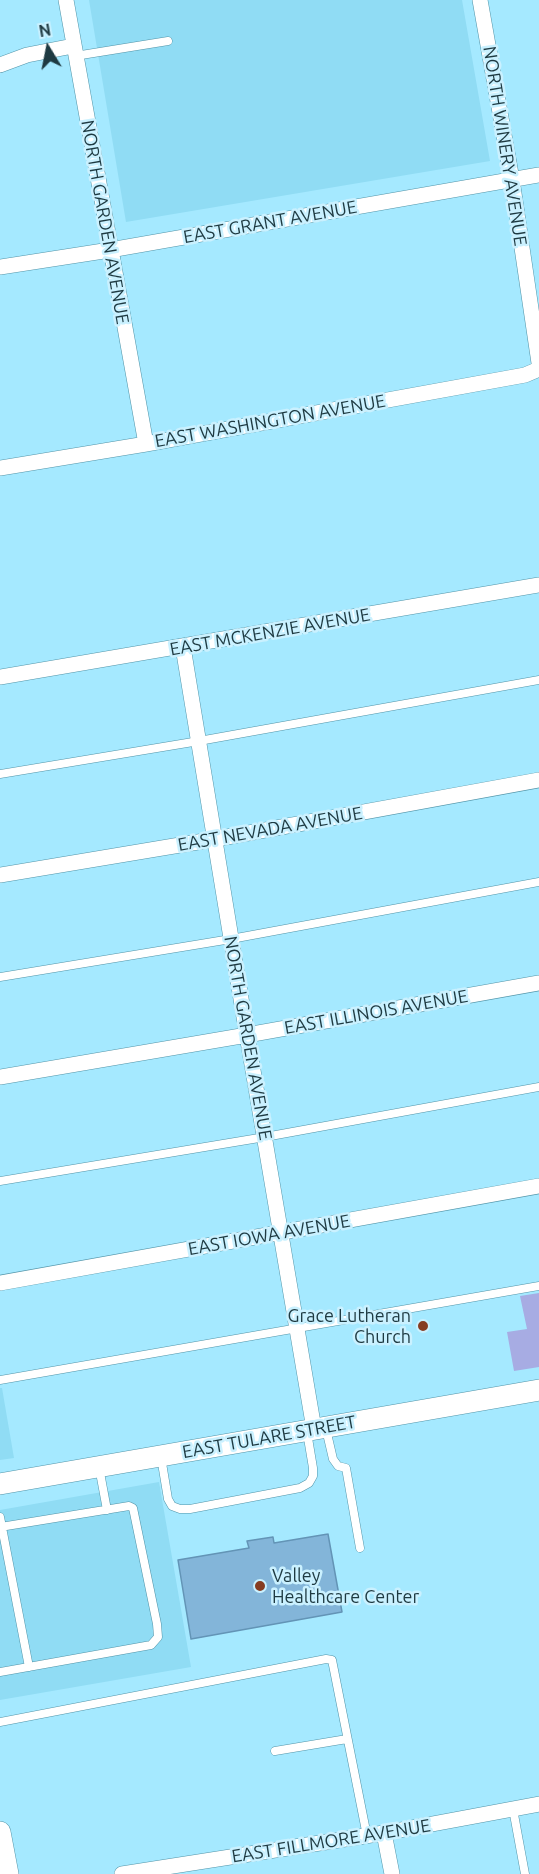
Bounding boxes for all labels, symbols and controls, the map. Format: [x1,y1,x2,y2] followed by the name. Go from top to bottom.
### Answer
[18,18,78,78] north arrow
[37,20,52,40] text: N
[479,45,531,247] street label: NORTH WINERY AVENUE
[76,118,134,326] street label: NORTH GARDEN AVENUE
[182,196,358,248] street label: EAST GRANT AVENUE
[153,390,387,452] street label: EAST WASHINGTON AVENUE
[168,604,372,660] street label: EAST MCKENZIE AVENUE
[176,802,364,856] street label: EAST NEVADA AVENUE
[219,934,277,1142] street label: NORTH GARDEN AVENUE
[283,985,469,1039] street label: EAST ILLINOIS AVENUE
[186,1210,352,1260] street label: EAST IOWA AVENUE
[288,1305,411,1348] place label: Grace Lutheran Church
[416,1319,430,1333] marker: Grace Lutheran Church
[181,1411,357,1463] street label: EAST TULARE STREET
[272,1565,419,1608] place label: Valley Healthcare Center
[253,1579,267,1593] marker: Valley Healthcare Center
[230,1815,432,1867] street label: EAST FILLMORE AVENUE

